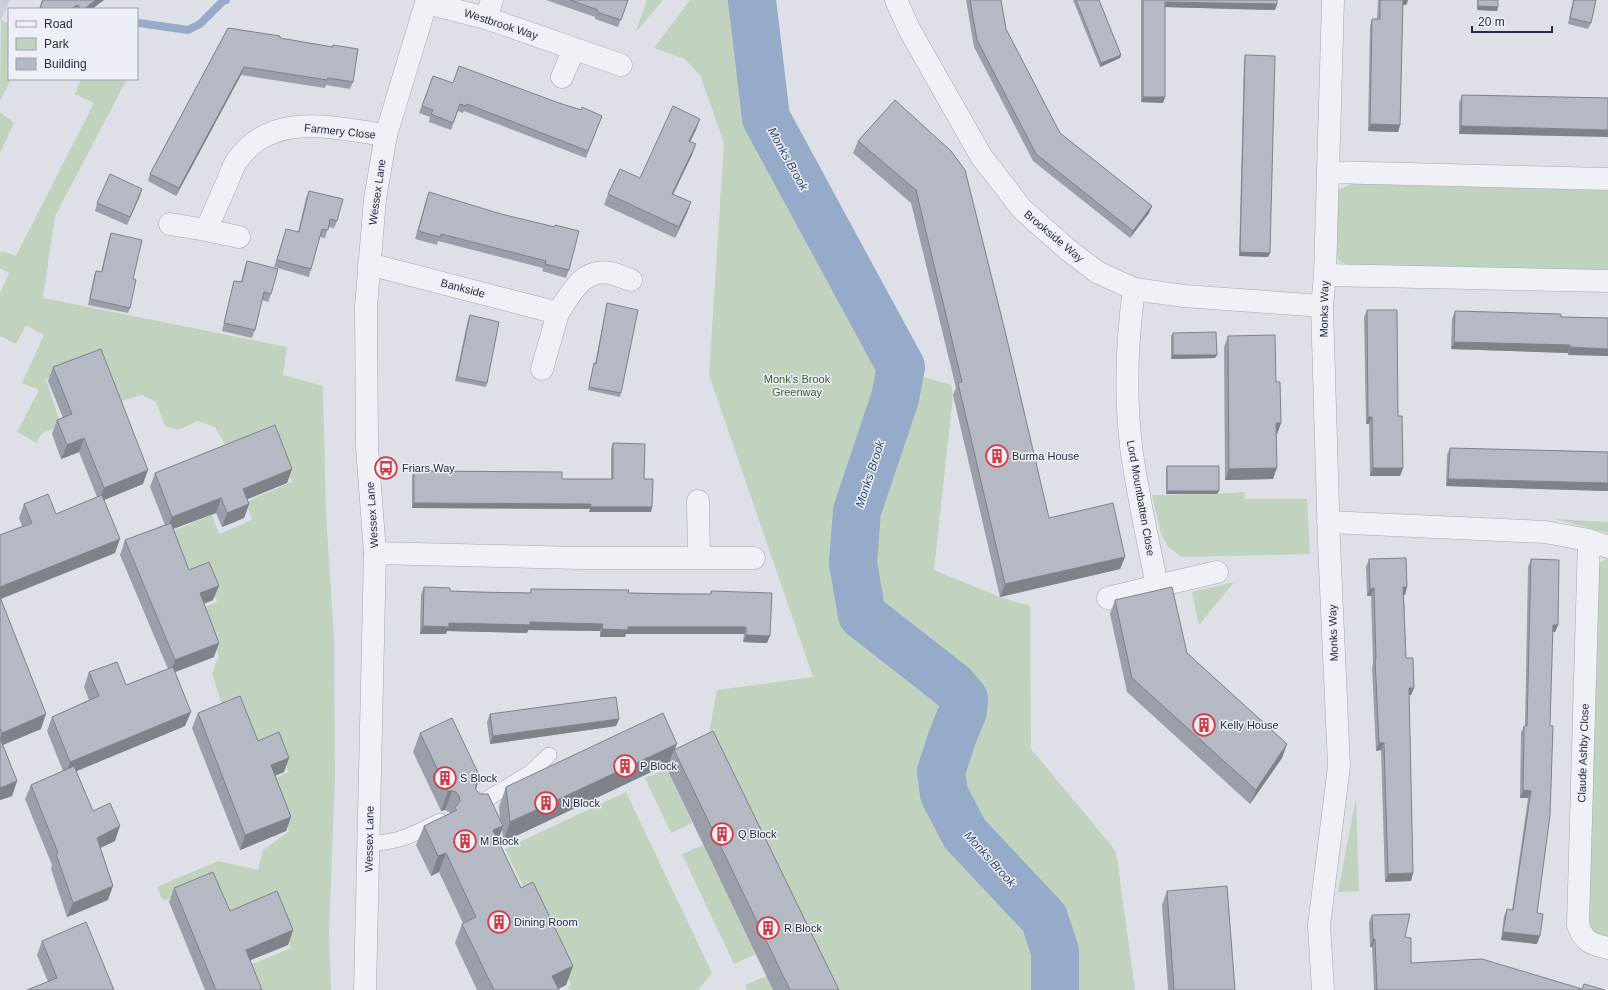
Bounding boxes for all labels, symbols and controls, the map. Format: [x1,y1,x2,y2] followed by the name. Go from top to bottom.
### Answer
[463,6,540,42] street label: Westbrook Way
[8,8,138,80] legend
[1472,8,1552,34] scale bar
[1478,15,1505,29] text: 20 m
[44,17,73,31] text: Road
[44,37,70,51] text: Park
[44,57,87,71] text: Building
[304,121,376,141] street label: Farmery Close
[765,125,812,194] water label: Monks Brook
[366,158,388,226] street label: Wessex Lane
[1022,208,1086,265] street label: Brookside Way
[440,276,486,300] street label: Bankside
[1318,280,1331,338] street label: Monks Way
[764,373,831,398] park label: Monk's Brook Greenway
[853,438,888,509] water label: Monks Brook
[1125,439,1157,557] street label: Lord Mountbatten Close
[984,443,1010,469] building icon: Burma House
[1012,450,1079,462] place label: Burma House
[373,455,399,481] bus stop icon: Friars Way
[402,462,455,474] place label: Friars Way
[364,481,380,549] street label: Wessex Lane
[1326,604,1340,662] street label: Monks Way
[1575,703,1591,803] street label: Claude Ashby Close
[1191,712,1217,738] building icon: Kelly House
[1220,719,1279,731] place label: Kelly House
[612,753,638,779] building icon: P Block
[640,760,678,772] place label: P Block
[432,765,458,791] building icon: S Block
[460,772,498,784] place label: S Block
[533,790,559,816] building icon: N Block
[562,797,600,809] place label: N Block
[362,806,376,872] street label: Wessex Lane
[709,821,735,847] building icon: Q Block
[452,828,478,854] building icon: M Block
[738,828,777,840] place label: Q Block
[961,828,1019,890] water label: Monks Brook
[480,835,520,847] place label: M Block
[486,909,512,935] building icon: Dining Room
[755,915,781,941] building icon: R Block
[514,916,578,928] place label: Dining Room
[784,922,822,934] place label: R Block

